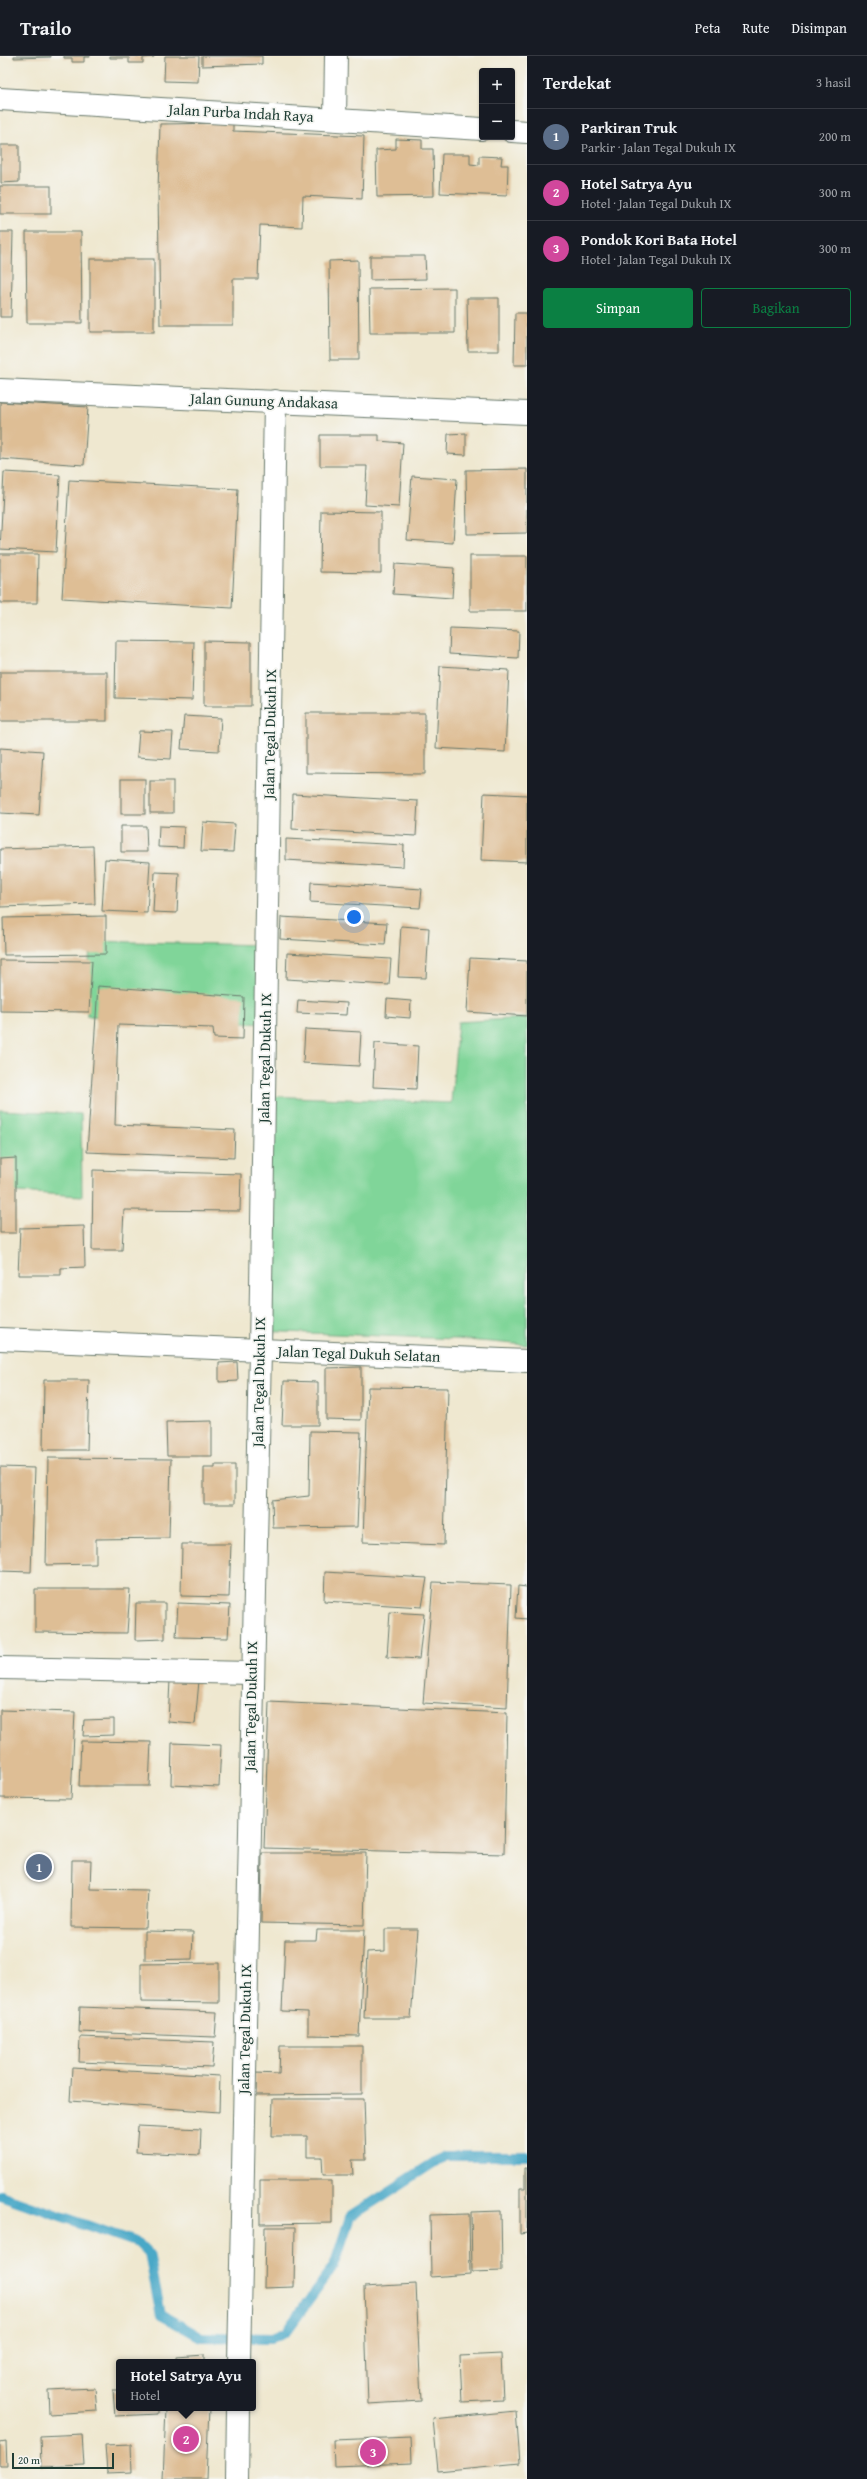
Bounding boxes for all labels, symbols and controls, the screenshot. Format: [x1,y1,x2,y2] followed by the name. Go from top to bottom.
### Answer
[20,14,71,42] text: Trailo
[695,18,720,38] text: Peta
[742,18,770,38] text: Rute
[792,18,847,38] text: Disimpan
[479,68,515,140] map controls
[479,68,515,104] button: +
[543,70,611,95] text: Terdekat
[816,73,851,92] text: 3 hasil
[166,98,314,127] street label: Jalan Purba Indah Raya
[479,104,515,140] button: −
[581,117,677,138] text: Parkiran Truk
[553,127,559,146] text: 1
[819,127,851,146] text: 200 m
[581,138,736,157] text: Parkir · Jalan Tegal Dukuh IX
[581,173,692,194] text: Hotel Satrya Ayu
[553,183,559,202] text: 2
[819,183,851,202] text: 300 m
[581,194,731,213] text: Hotel · Jalan Tegal Dukuh IX
[581,229,737,250] text: Pondok Kori Bata Hotel
[553,239,559,258] text: 3
[819,239,851,258] text: 300 m
[581,250,731,269] text: Hotel · Jalan Tegal Dukuh IX
[543,288,693,328] button: Simpan
[701,288,851,328] button: Bagikan
[188,387,338,414] street label: Jalan Gunung Andakasa
[258,668,281,801] street label: Jalan Tegal Dukuh IX
[344,907,364,927] your location
[253,992,276,1125] street label: Jalan Tegal Dukuh IX
[247,1316,270,1449] street label: Jalan Tegal Dukuh IX
[275,1340,441,1367] street label: Jalan Tegal Dukuh Selatan
[239,1640,262,1773] street label: Jalan Tegal Dukuh IX
[26,1852,52,1882] pin: 1
[233,1963,256,2096] street label: Jalan Tegal Dukuh IX
[116,2359,256,2411] popup
[130,2365,242,2386] text: Hotel Satrya Ayu
[130,2386,160,2405] text: Hotel
[173,2424,199,2454] pin: 2
[360,2437,386,2467] pin: 3
[12,2451,114,2470] scale bar
[18,2452,40,2468] text: 20 m

